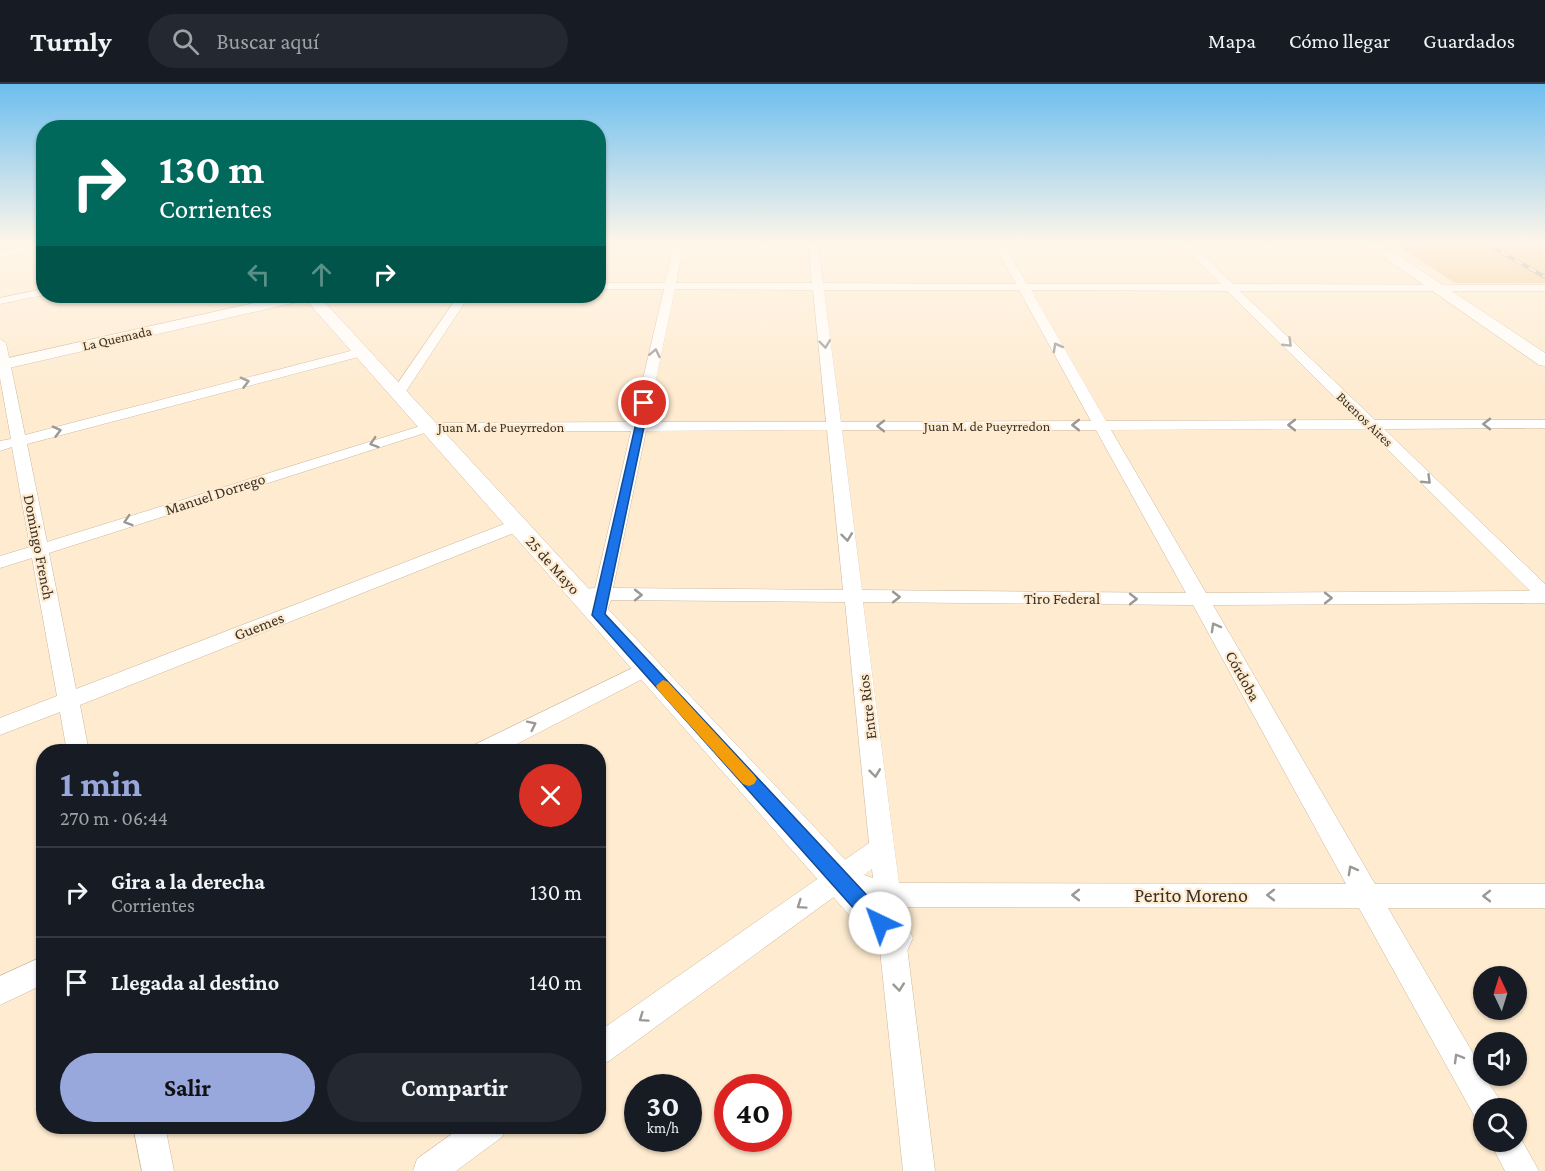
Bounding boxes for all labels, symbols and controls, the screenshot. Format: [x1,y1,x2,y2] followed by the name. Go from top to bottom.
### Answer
[148,14,568,68] search box
[169,25,202,58] icon: search
[30,26,112,57] text: Turnly
[217,29,319,54] text: Buscar aquí
[1208,29,1256,53] text: Mapa
[1289,29,1390,53] text: Cómo llegar
[1423,29,1515,53] text: Guardados
[60,144,138,222] icon: right
[159,145,264,192] text: 130 m
[159,194,272,224] text: Corrientes
[242,258,275,291] icon: left
[305,258,338,291] icon: ahead
[368,258,401,291] icon: right
[81,322,154,354] street label: La Quemada
[1280,336,1291,347] one-way arrow
[818,339,831,348] one-way arrow
[1053,343,1064,353] one-way arrow
[648,348,661,358] one-way arrow
[239,377,250,389] one-way arrow
[618,377,669,428] pin
[627,386,660,419] icon: arrive
[1334,388,1396,450] street label: Buenos Aires
[922,418,1051,434] street label: Juan M. de Pueyrredon
[1482,418,1491,430] one-way arrow
[436,419,565,435] street label: Juan M. de Pueyrredon
[1071,419,1080,431] one-way arrow
[1287,419,1296,431] one-way arrow
[876,420,885,432] one-way arrow
[51,426,61,438] one-way arrow
[369,436,380,449] one-way arrow
[163,470,268,519] street label: Manuel Dorrego
[1420,472,1431,483] one-way arrow
[19,493,58,602] street label: Domingo French
[123,514,134,526] one-way arrow
[522,532,584,598] street label: 25 de Mayo
[840,533,853,542] one-way arrow
[633,589,642,601] one-way arrow
[1024,590,1100,607] street label: Tiro Federal
[891,591,900,603] one-way arrow
[1323,592,1332,605] one-way arrow
[1128,593,1137,605] one-way arrow
[232,609,286,643] street label: Guemes
[1211,623,1222,633] one-way arrow
[1222,648,1264,705] street label: Córdoba
[855,674,879,740] street label: Entre Ríos
[526,721,537,733] one-way arrow
[60,764,142,804] text: 1 min
[519,764,582,827] button: close
[868,768,880,777] one-way arrow
[60,807,168,829] text: 270 m · 06:44
[1348,866,1359,876] one-way arrow
[111,869,265,894] text: Gira a la derecha
[60,876,93,909] icon: right
[530,880,582,905] text: 130 m
[1134,884,1248,906] street label: Perito Moreno
[1071,889,1080,901] one-way arrow
[1266,889,1275,901] one-way arrow
[1482,890,1491,902] one-way arrow
[848,891,912,955] position arrow
[111,894,195,916] text: Corrientes
[797,898,808,909] one-way arrow
[60,966,93,999] icon: arrive
[1473,966,1527,1020] north arrow
[1473,966,1527,1152] map controls
[111,970,279,995] text: Llegada al destino
[529,970,582,995] text: 140 m
[892,983,905,992] one-way arrow
[638,1011,649,1022] one-way arrow
[1473,1032,1527,1086] button: sound
[60,1053,315,1122] button: Salir
[327,1053,582,1122] button: Compartir
[1454,1053,1466,1064] one-way arrow
[714,1074,792,1152] speed limit sign: 40
[647,1089,679,1122] text: 30
[1473,1098,1527,1152] button: search
[647,1120,679,1136] text: km/h

